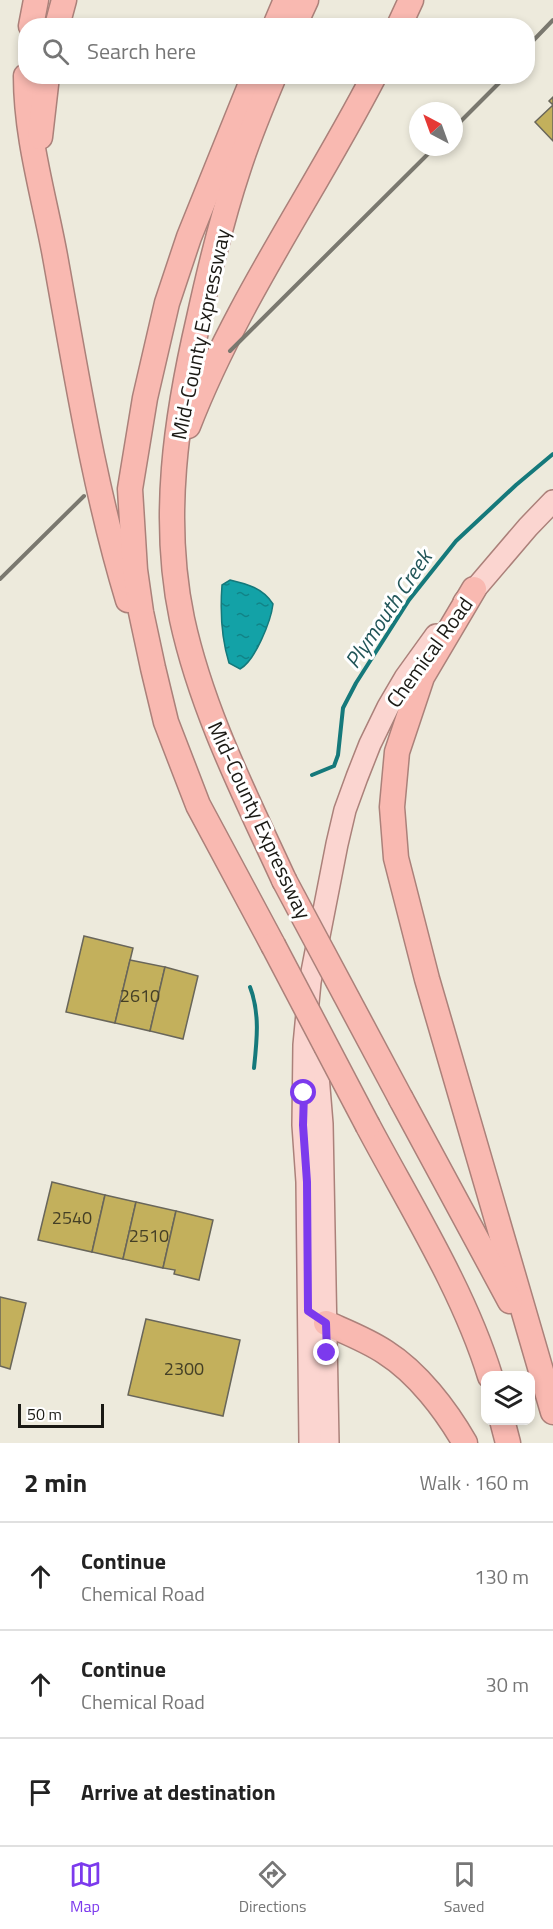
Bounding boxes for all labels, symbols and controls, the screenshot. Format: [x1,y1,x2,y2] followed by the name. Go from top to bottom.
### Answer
[18,18,535,84] search box
[87,34,196,68] text: Search here
[39,35,72,68] icon: search
[409,102,463,156] north arrow
[162,225,238,443] street label: Mid-County Expressway
[336,541,441,675] water label: Plymouth Creek
[378,590,480,714] street label: Chemical Road
[200,716,320,924] street label: Mid-County Expressway
[120,982,160,1009] house number: 2610
[290,1079,316,1105] route start
[52,1204,92,1231] house number: 2540
[129,1222,169,1249] house number: 2510
[313,1339,339,1365] route end
[164,1355,204,1382] house number: 2300
[481,1371,535,1425] map controls
[481,1371,535,1425] button: layers
[18,1401,104,1428] scale bar
[27,1402,62,1426] text: 50 m
[24,1463,87,1502] text: 2 min
[420,1467,529,1498] text: Walk · 160 m
[81,1544,166,1578] text: Continue
[24,1560,57,1593] icon: ahead
[474,1561,529,1592] text: 130 m
[81,1578,205,1609] text: Chemical Road
[81,1652,166,1686] text: Continue
[24,1668,57,1701] icon: ahead
[485,1669,529,1700] text: 30 m
[81,1686,205,1717] text: Chemical Road
[81,1775,276,1809] text: Arrive at destination
[24,1776,57,1809] icon: arrive
[69,1858,102,1918] tab: Map
[239,1858,307,1918] tab: Directions
[444,1858,484,1918] tab: Saved

